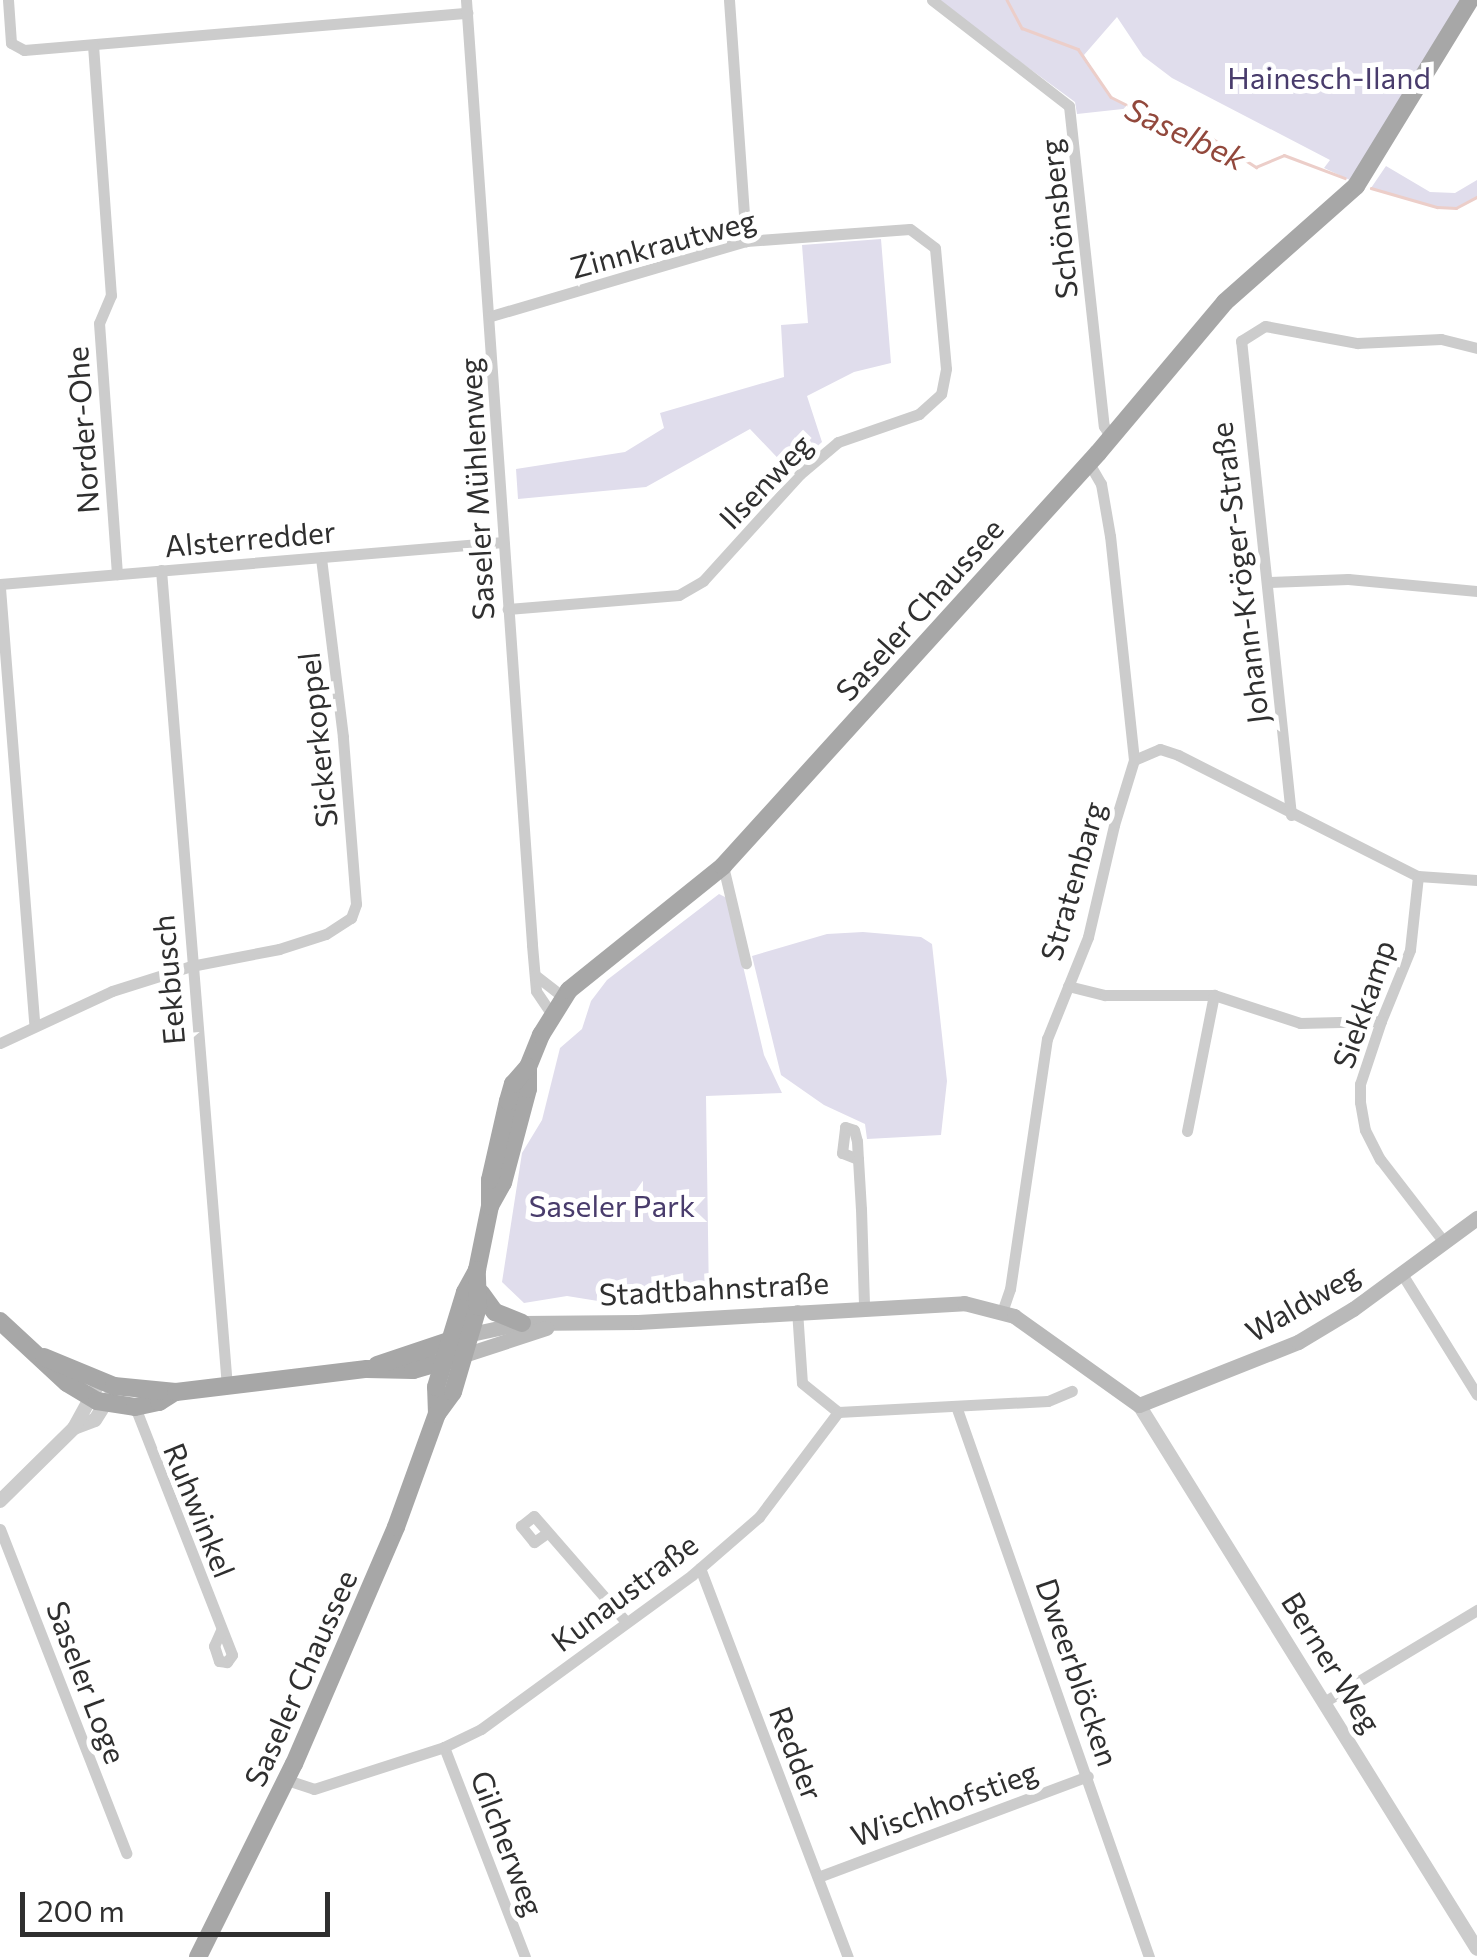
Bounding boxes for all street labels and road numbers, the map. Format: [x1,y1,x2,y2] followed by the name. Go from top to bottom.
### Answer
[1032,137,1084,301] street label: Schönsberg
[566,201,760,285] street label: Zinnkrautweg
[58,345,106,515] street label: Norder-Ohe
[451,357,501,621] street label: Saseler Mühlenweg
[1203,420,1275,726] street label: Johann-Kröger-Straße
[711,426,819,536] street label: Ilsenweg
[828,510,1010,708] street label: Saseler Chaussee
[163,513,337,563] street label: Alsterredder
[290,651,344,829] street label: Sickerkoppel
[1032,797,1112,965] street label: Stratenbarg
[144,914,192,1046] street label: Eekbusch
[1324,935,1402,1073] street label: Siekkamp
[1239,1255,1365,1349] street label: Waldweg
[598,1264,830,1312] street label: Stadtbahnstraße
[157,1438,243,1582] street label: Ruhwinkel
[544,1525,704,1659] street label: Kunaustraße
[236,1564,364,1792] street label: Saseler Chaussee
[1029,1574,1127,1770] street label: Dweerblöcken
[1275,1585,1389,1739] street label: Berner Weg
[40,1596,134,1768] street label: Saseler Loge
[763,1701,831,1805] street label: Redder
[846,1753,1042,1853] street label: Wischhofstieg
[464,1765,552,1921] street label: Gilcherweg

